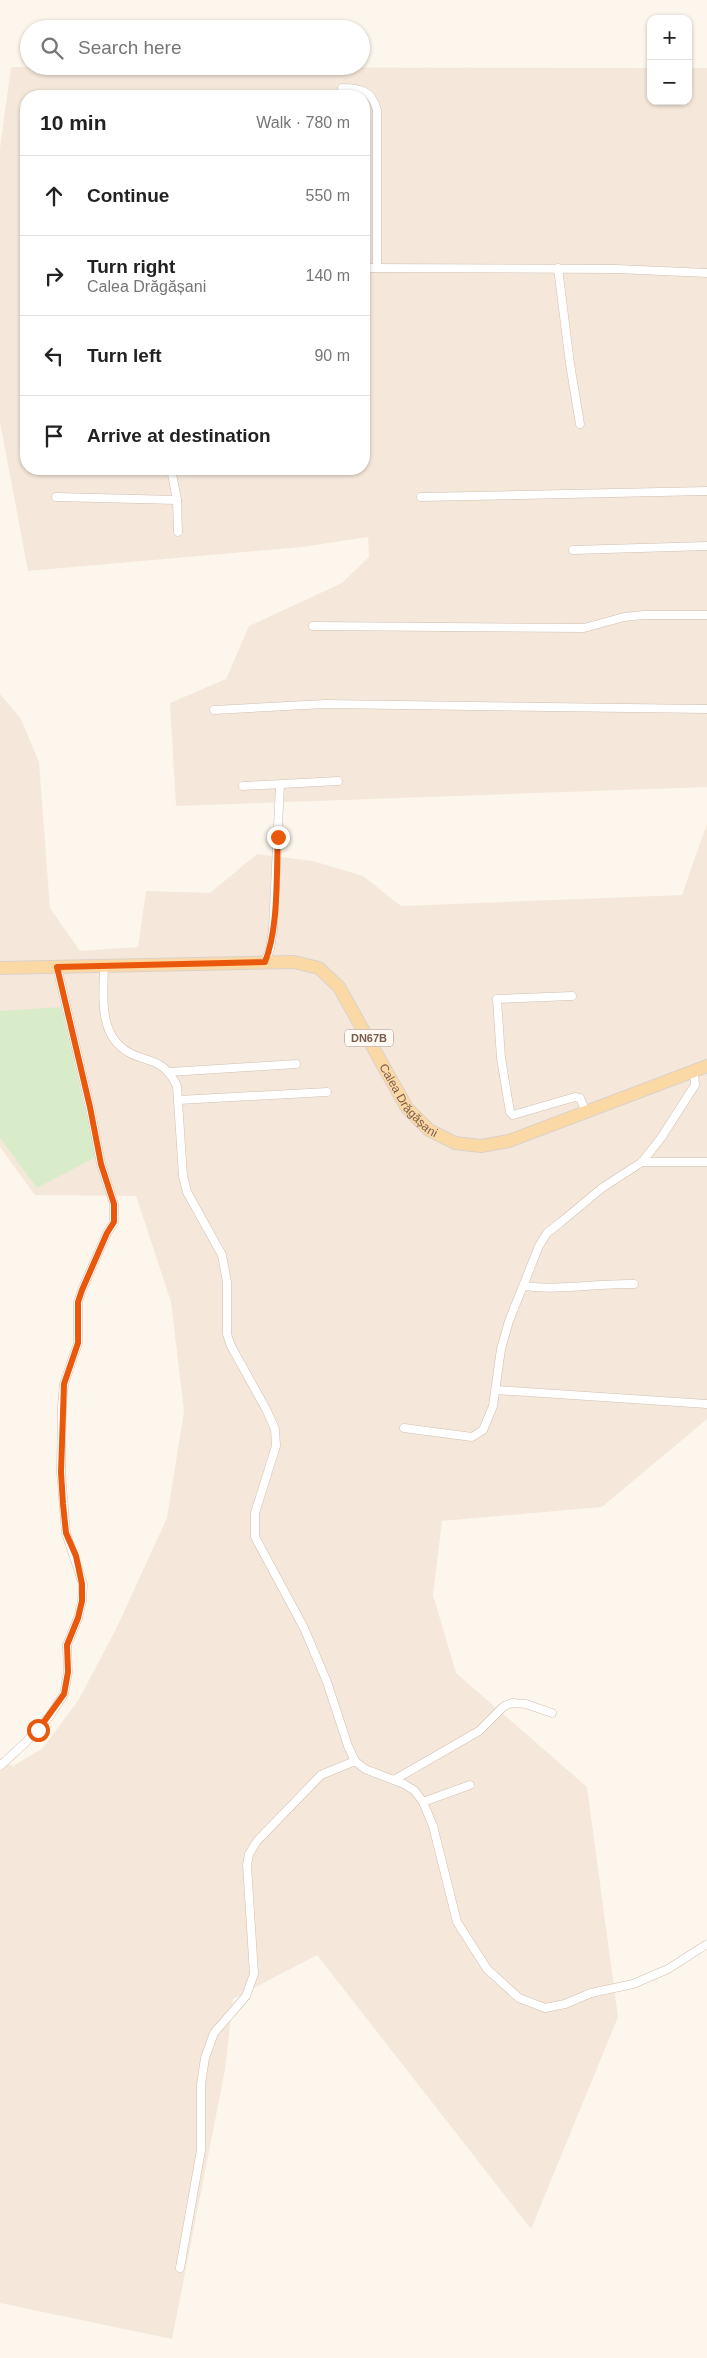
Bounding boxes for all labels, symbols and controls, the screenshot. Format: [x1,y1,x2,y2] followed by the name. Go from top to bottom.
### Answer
[647,15,692,105] map controls
[647,15,692,60] button: +
[20,20,370,75] search box
[38,34,66,62] icon: search
[78,37,182,58] text: Search here
[647,60,692,105] button: −
[40,111,107,134] text: 10 min
[256,114,350,131] text: Walk · 780 m
[40,182,68,210] icon: ahead
[87,185,169,206] text: Continue
[306,187,350,204] text: 550 m
[87,256,175,277] text: Turn right
[40,262,68,290] icon: right
[306,267,350,284] text: 140 m
[87,278,206,295] text: Calea Drăgășani
[40,342,68,370] icon: left
[87,345,162,366] text: Turn left
[314,347,350,364] text: 90 m
[40,422,68,450] icon: arrive
[87,425,271,446] text: Arrive at destination
[267,826,290,849] route end
[345,1030,393,1046] road number: DN67B
[376,1061,440,1140] street label: Calea Drăgășani
[27,1719,50,1742] route start

